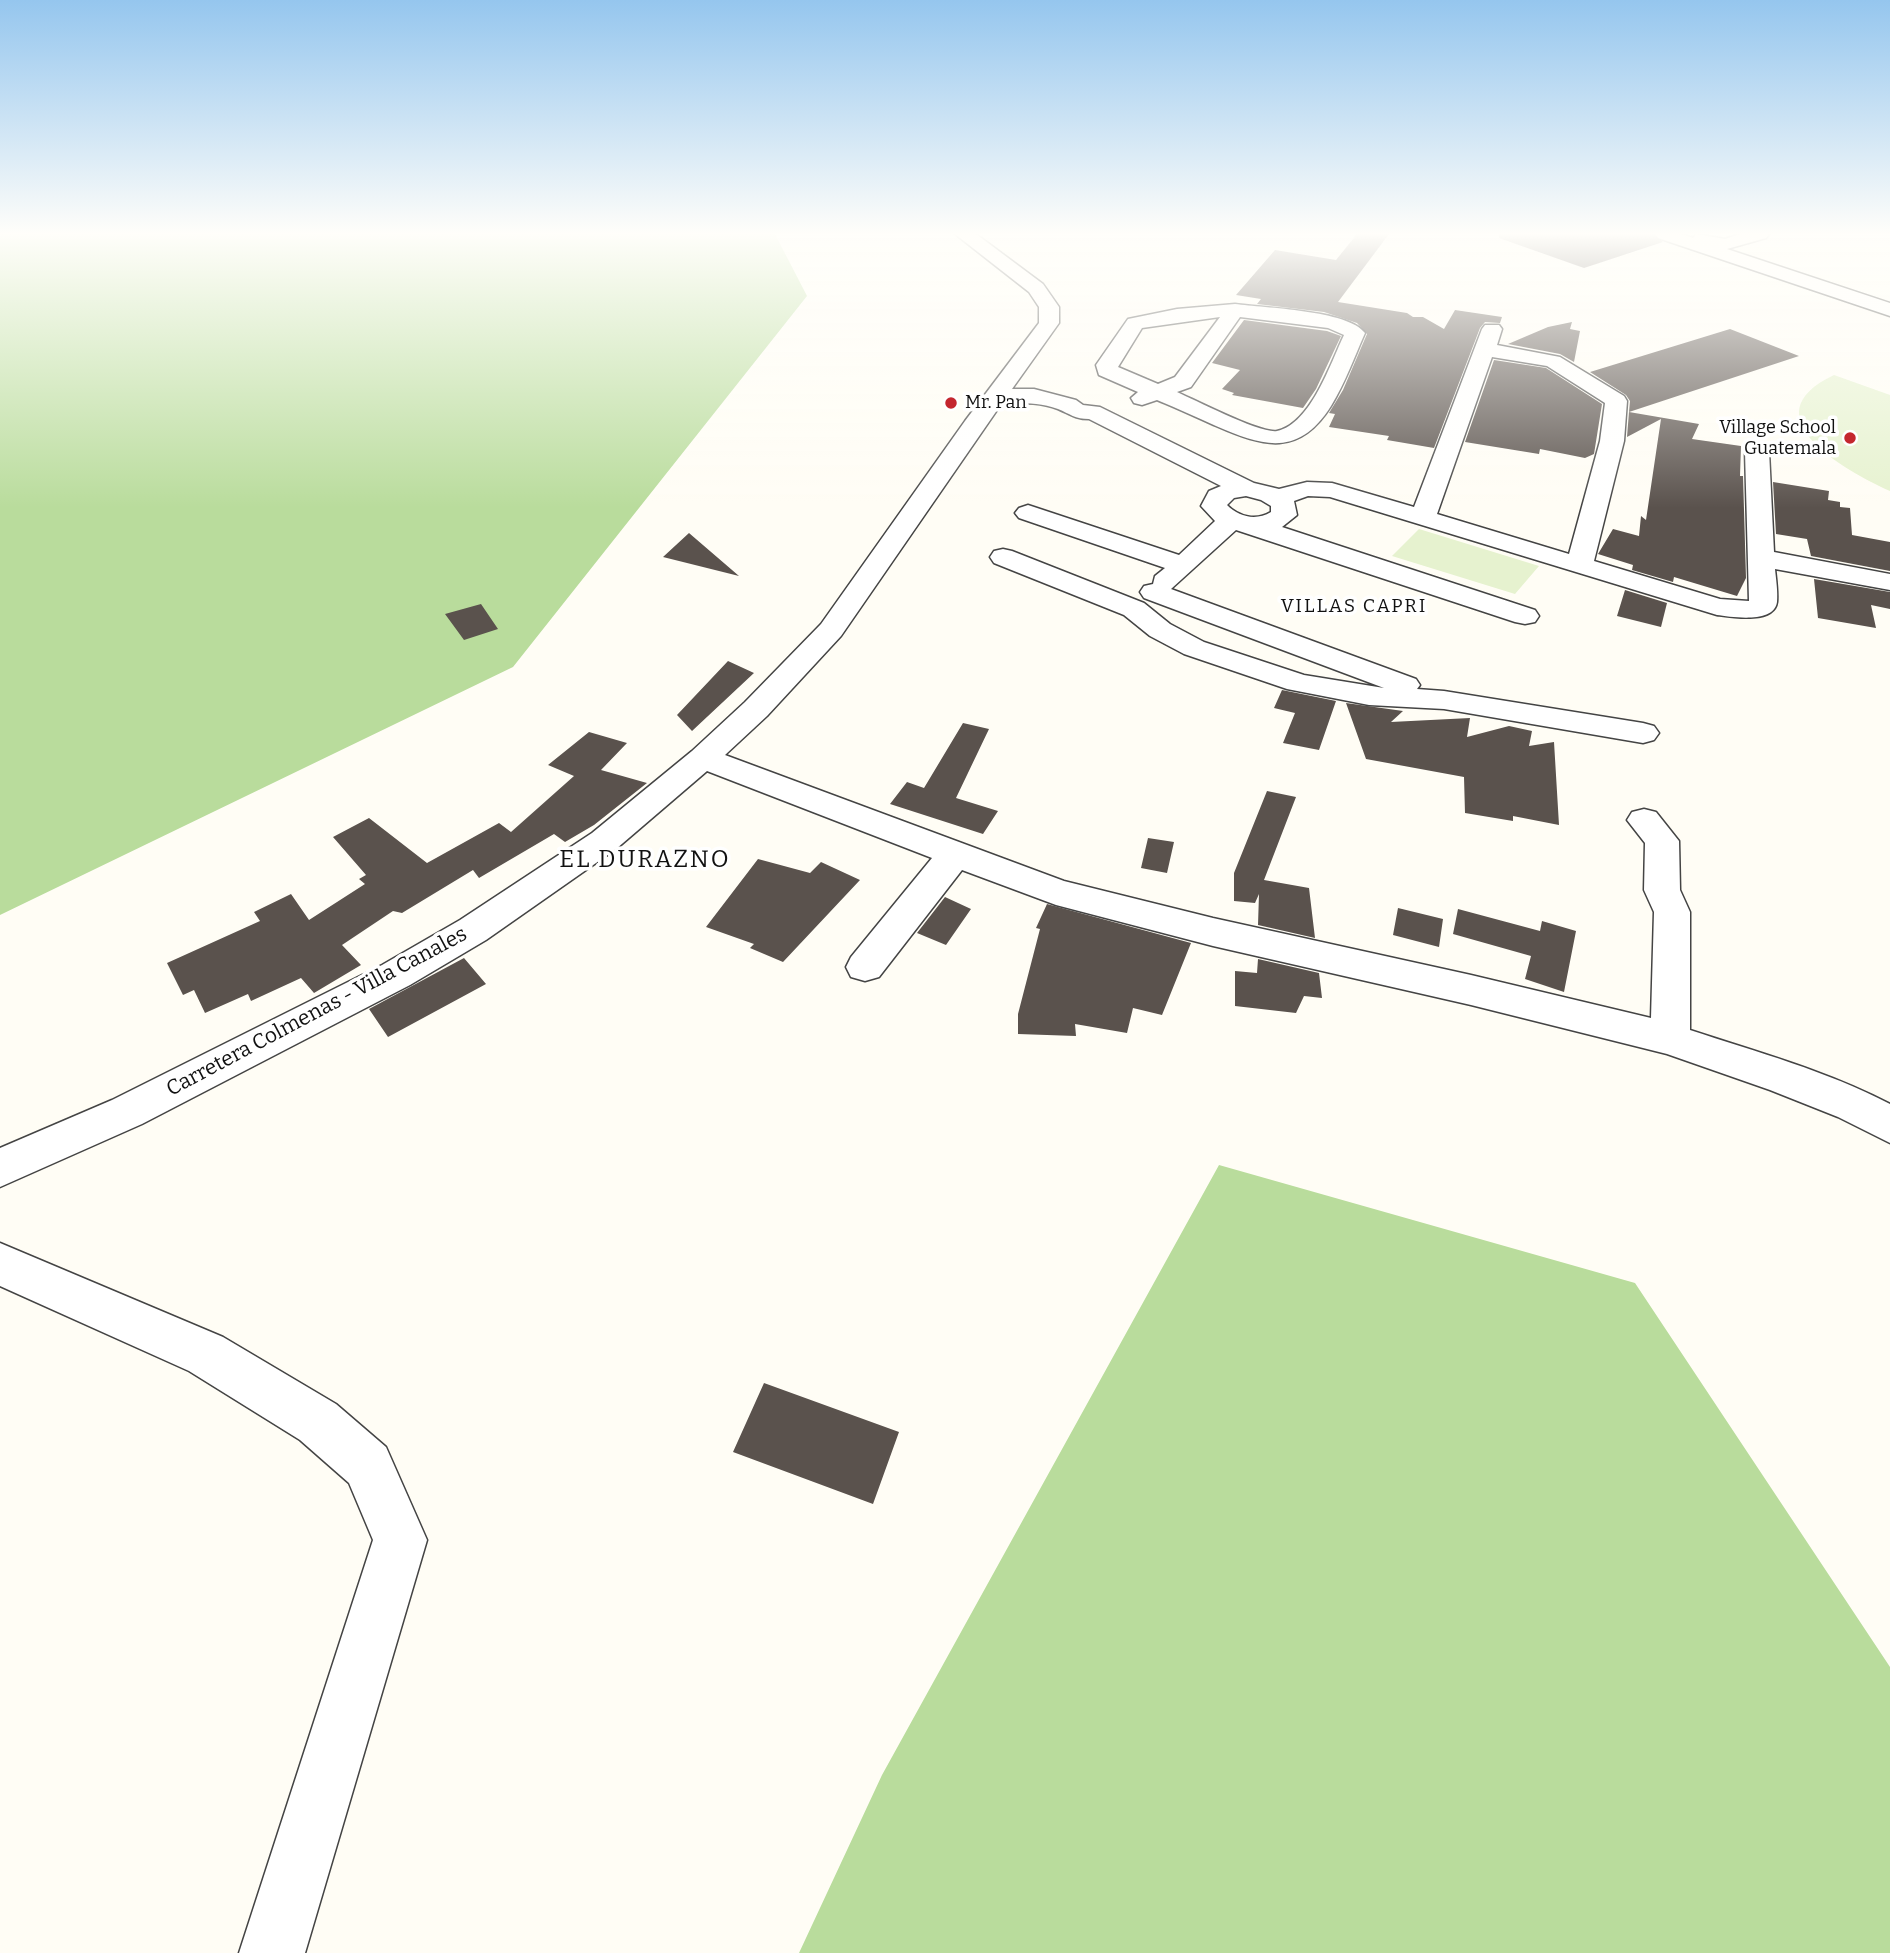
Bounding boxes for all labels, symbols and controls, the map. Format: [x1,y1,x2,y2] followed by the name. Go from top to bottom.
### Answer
[965,392,1027,414] place label: Mr. Pan
[943,395,959,411] marker: Mr. Pan
[1719,417,1836,460] place label: Village School Guatemala
[1842,430,1858,446] marker: Village School Guatemala
[1282,596,1426,618] district label: VILLAS CAPRI
[561,846,729,874] district label: EL DURAZNO
[162,922,472,1102] street label: Carretera Colmenas - Villa Canales

